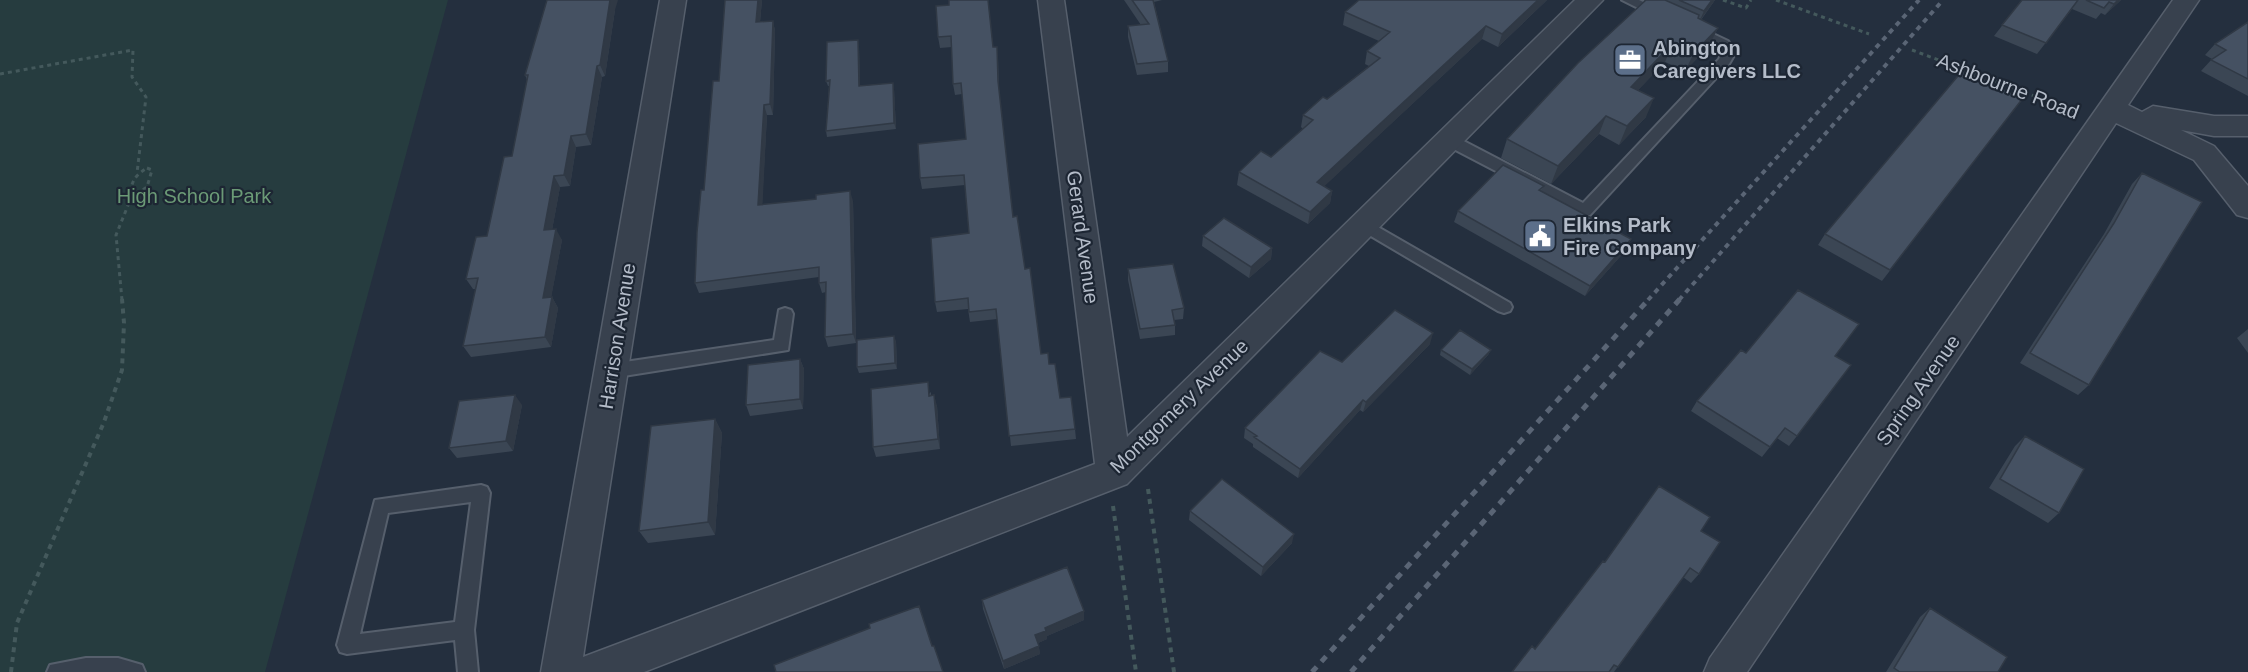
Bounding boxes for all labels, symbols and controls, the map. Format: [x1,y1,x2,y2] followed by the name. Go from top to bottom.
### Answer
[1653,37,1801,82] place label: Abington Caregivers LLC
[1612,42,1648,78] office icon: Abington Caregivers LLC
[1934,49,2082,123] street label: Ashbourne Road
[1063,169,1103,305] street label: Gerard Avenue
[117,185,272,207] park label: High School Park
[1563,214,1697,259] place label: Elkins Park Fire Company
[1522,218,1558,254] public building icon: Elkins Park Fire Company
[595,261,639,411] street label: Harrison Avenue
[1872,331,1964,449] street label: Spring Avenue
[1106,334,1252,478] street label: Montgomery Avenue

